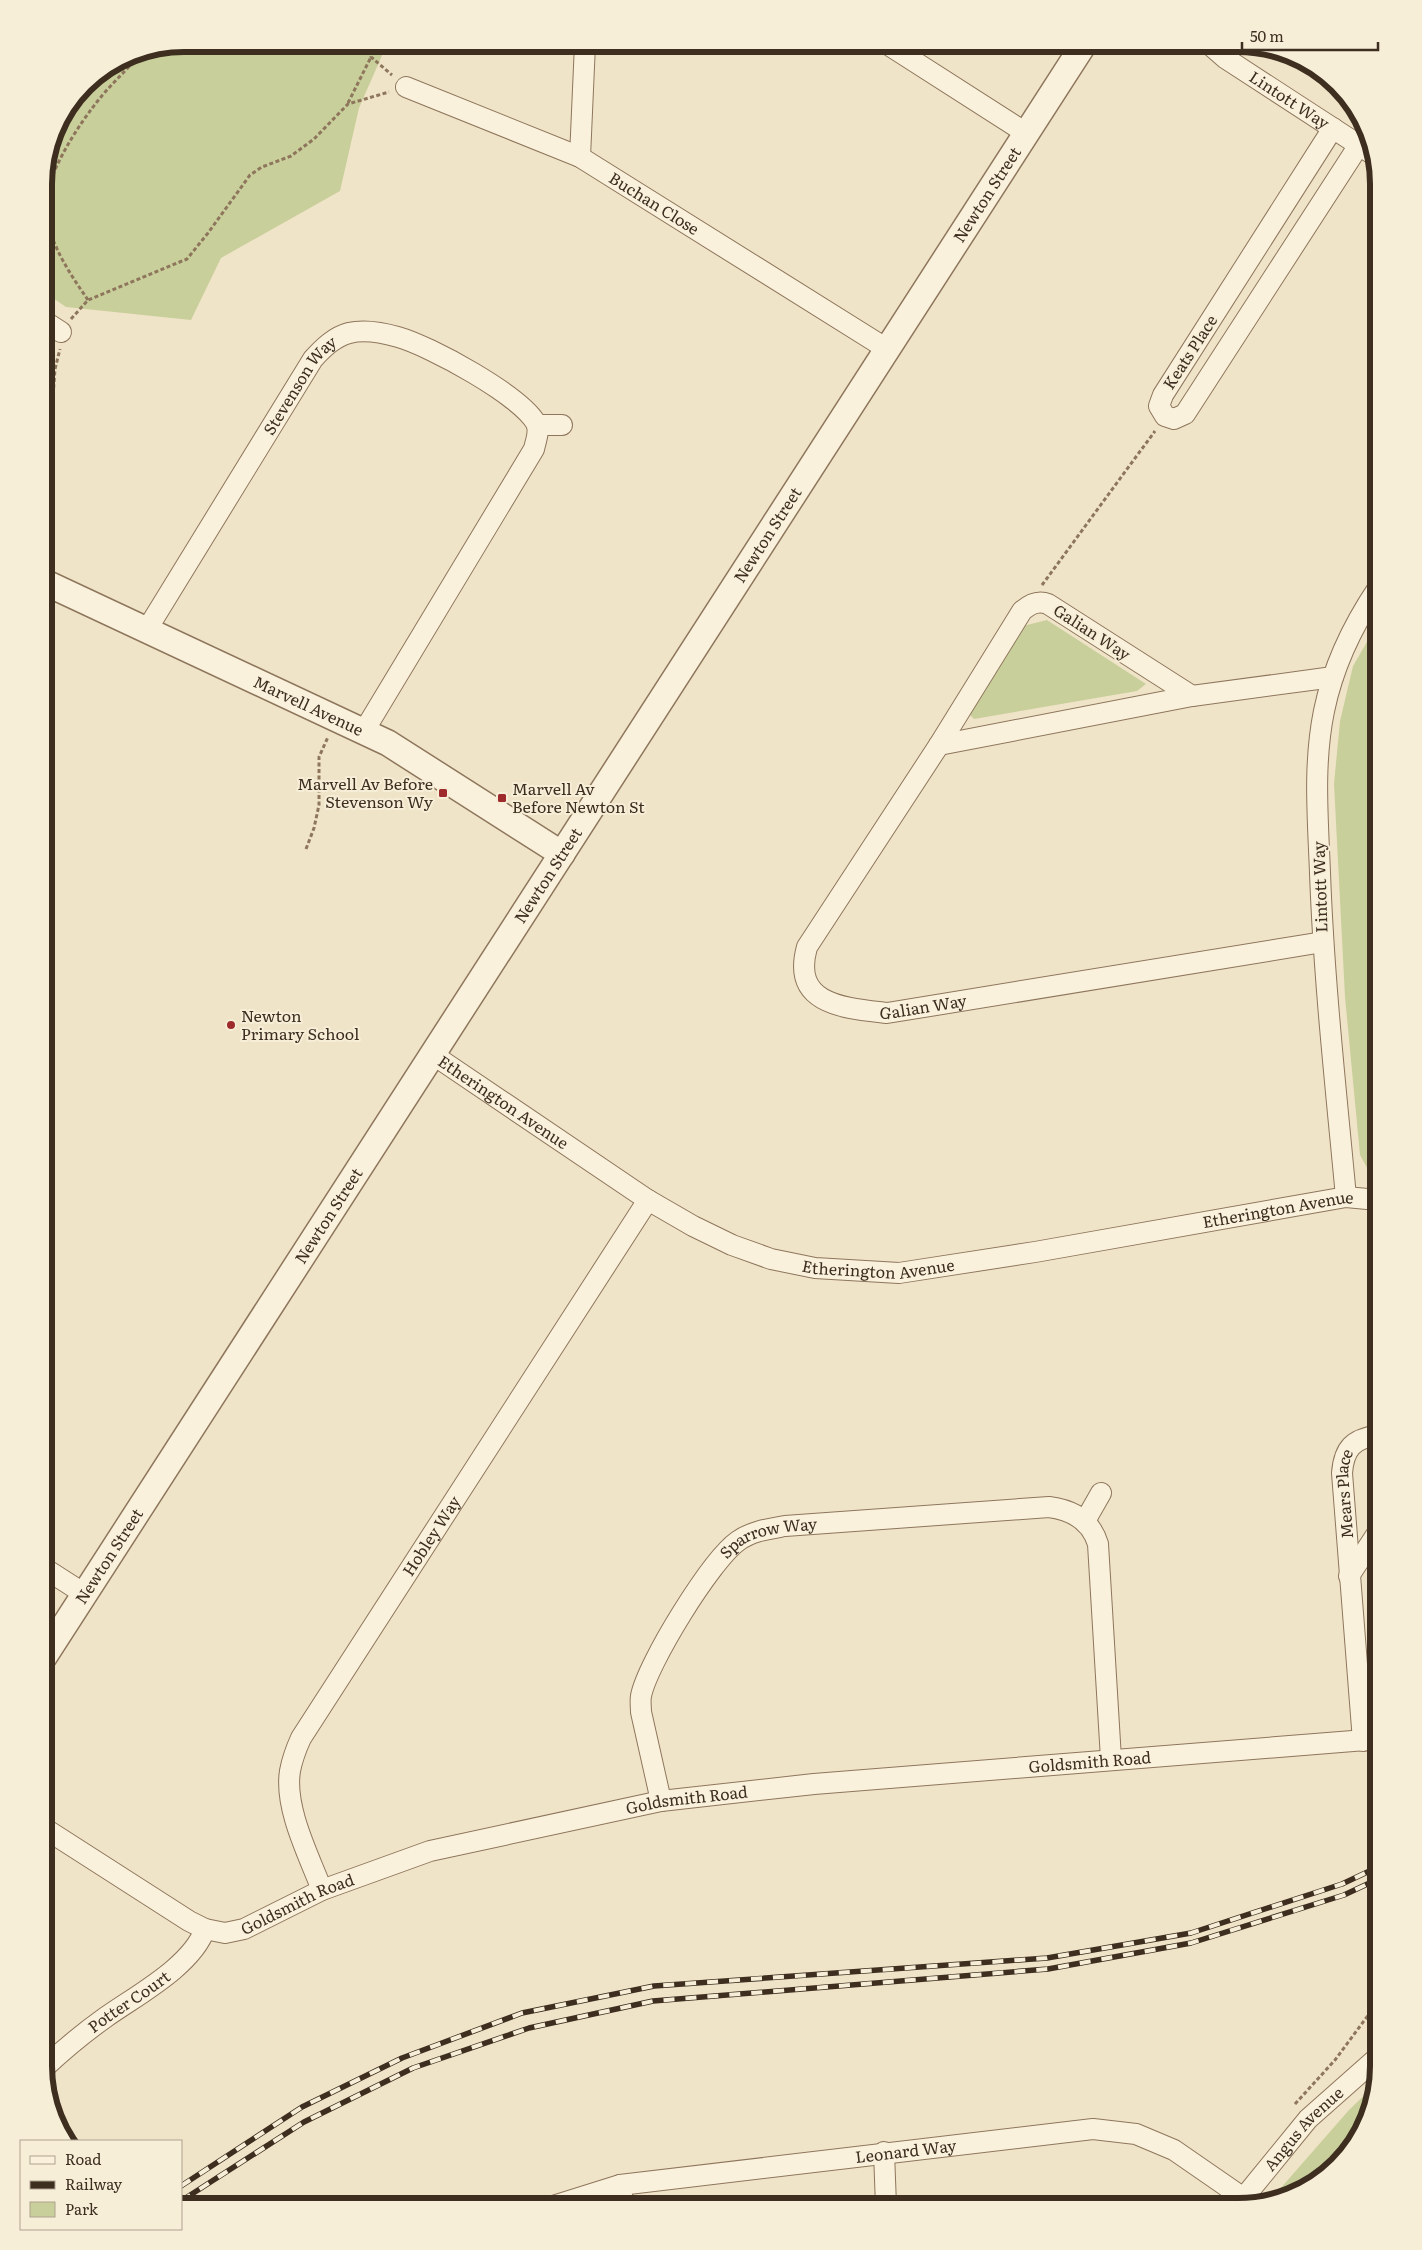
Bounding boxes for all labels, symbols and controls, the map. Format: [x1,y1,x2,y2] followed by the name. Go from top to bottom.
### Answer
[1242,20,1378,52] scale bar
[1250,24,1284,47] text: 50 m
[1245,64,1335,134] street label: Lintott Way
[946,141,1026,247] street label: Newton Street
[605,165,704,240] street label: Buchan Close
[1156,309,1222,393] street label: Keats Place
[256,329,341,439] street label: Stevenson Way
[727,481,807,587] street label: Newton Street
[1049,597,1137,666] street label: Galian Way
[250,669,368,741] street label: Marvell Avenue
[297,771,434,813] place label: Marvell Av Before Stevenson Wy
[512,776,645,818] place label: Marvell Av Before Newton St
[437,787,449,799] marker: Marvell Av Before Stevenson Wy
[496,792,508,804] marker: Marvell Av Before Newton St
[507,822,587,927] street label: Newton Street
[1305,840,1333,933] street label: Lintott Way
[878,987,969,1024] street label: Galian Way
[241,1003,359,1045] place label: Newton Primary School
[225,1019,237,1031] marker: Newton Primary School
[434,1049,574,1154] street label: Etherington Avenue
[288,1162,368,1268] street label: Newton Street
[1200,1184,1355,1233] street label: Etherington Avenue
[800,1252,956,1284] street label: Etherington Avenue
[1329,1444,1358,1540] street label: Mears Place
[396,1490,466,1580] street label: Hobley Way
[68,1503,148,1608] street label: Newton Street
[713,1511,819,1563] street label: Sparrow Way
[1028,1744,1152,1778] street label: Goldsmith Road
[623,1778,749,1819] street label: Goldsmith Road
[236,1866,357,1940] street label: Goldsmith Road
[82,1964,175,2038] street label: Potter Court
[1257,2080,1348,2176] street label: Angus Avenue
[854,2132,958,2168] street label: Leonard Way
[20,2140,182,2230] legend
[65,2147,101,2170] text: Road
[65,2172,123,2195] text: Railway
[65,2197,99,2220] text: Park

